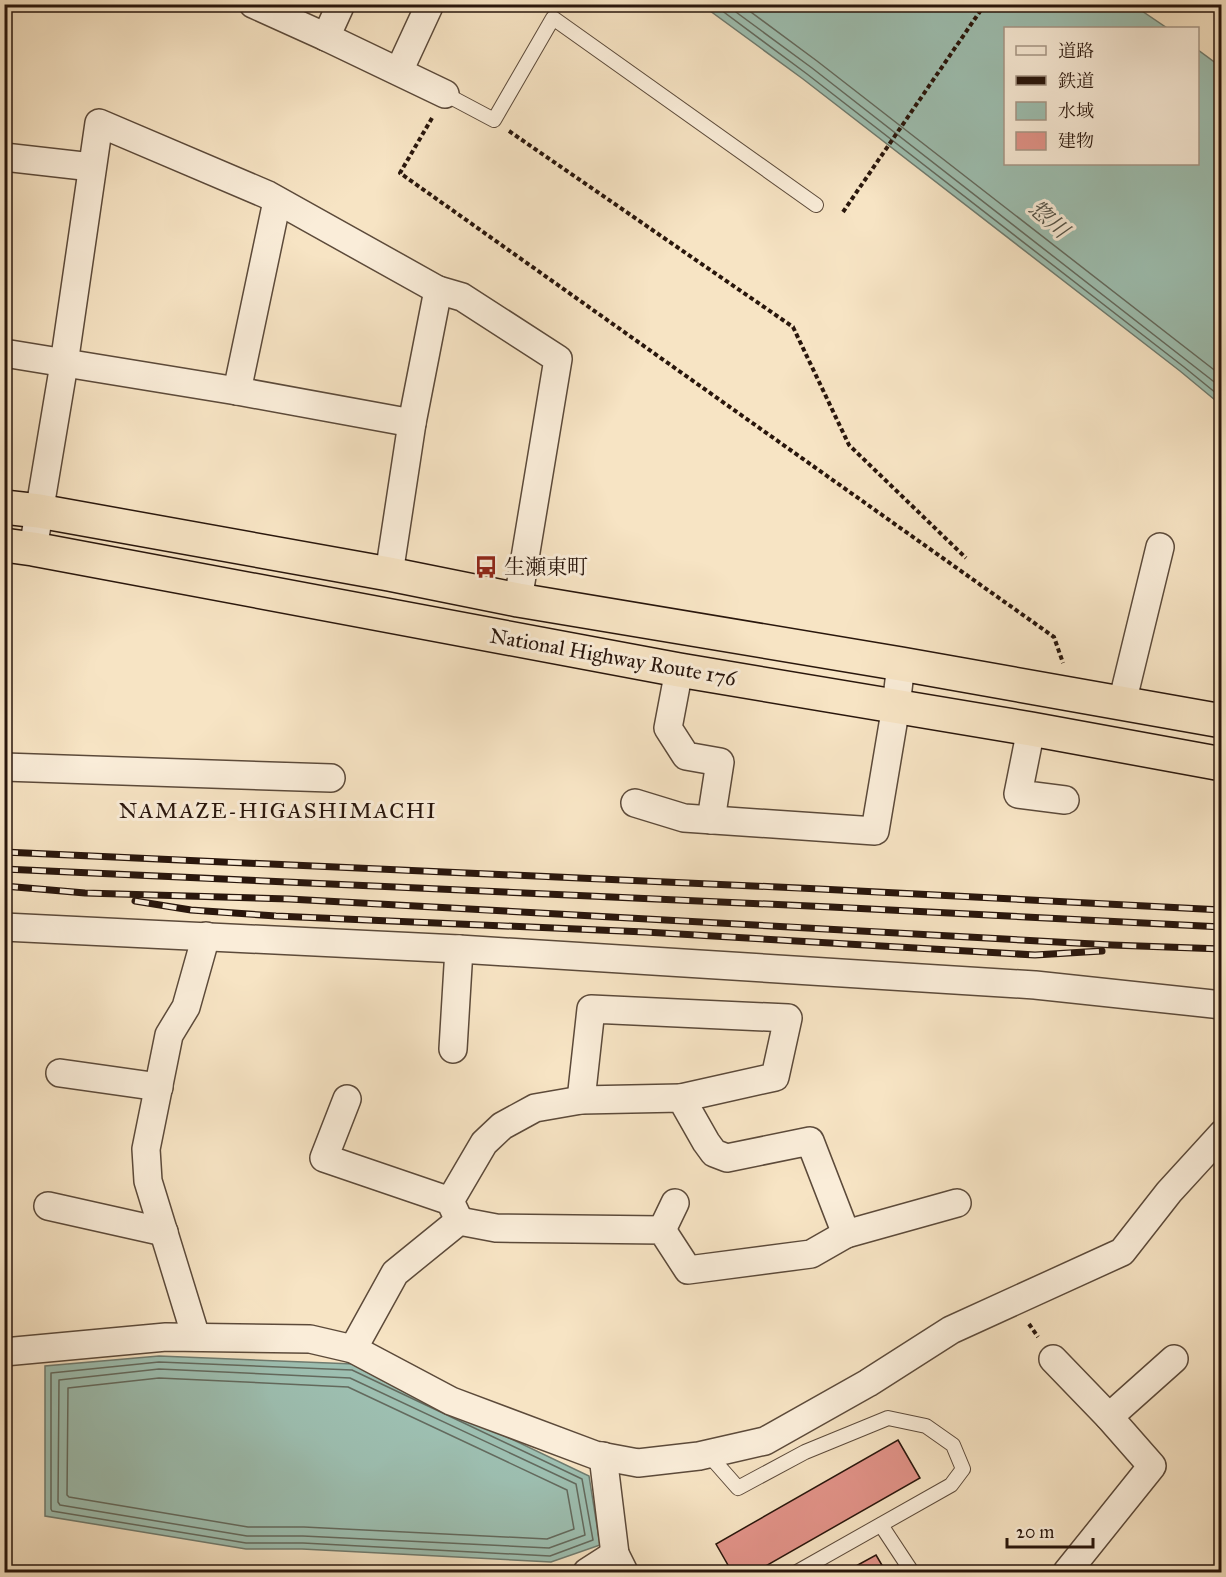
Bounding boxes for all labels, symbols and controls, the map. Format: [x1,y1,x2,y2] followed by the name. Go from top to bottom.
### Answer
[1004,27,1199,165] legend
[1058,40,1094,62] text: 道路
[1058,70,1094,92] text: 鉄道
[1058,100,1094,122] text: 水域
[1058,130,1094,152] text: 建物
[1024,194,1076,245] water label: 惣川
[473,554,499,580] bus stop icon: 生瀬東町
[504,554,588,580] place label: 生瀬東町
[488,623,739,692] street label: National Highway Route 176
[119,797,437,824] district label: NAMAZE-HIGASHIMACHI
[1007,1511,1092,1549] scale bar
[1016,1521,1054,1543] text: 20 m

